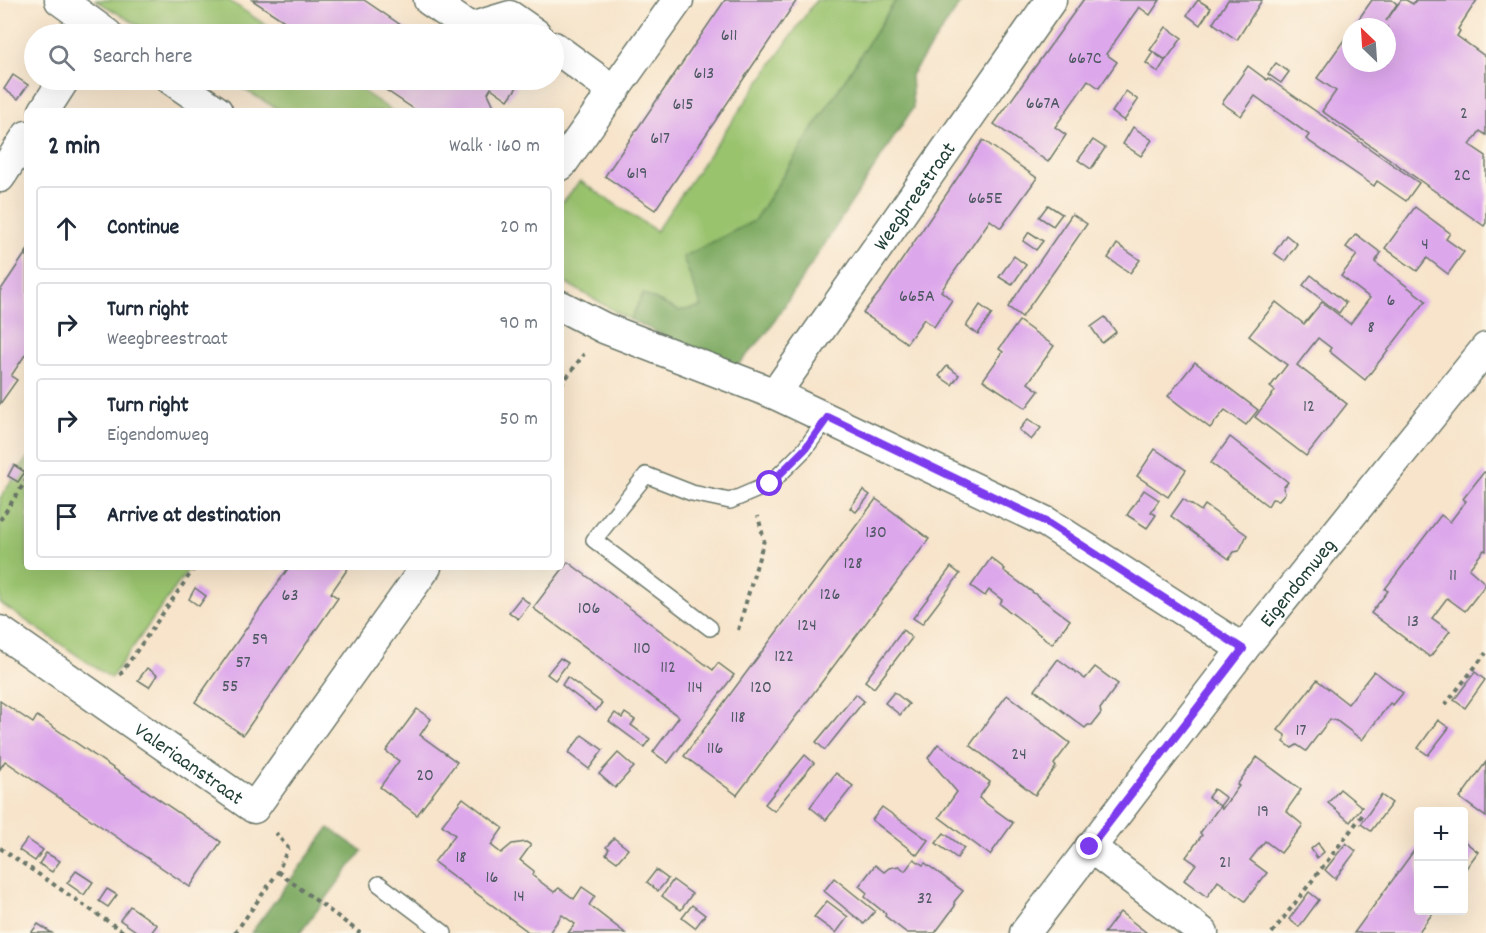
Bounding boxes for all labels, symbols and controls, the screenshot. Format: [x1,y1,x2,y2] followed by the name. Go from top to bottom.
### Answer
[1342,18,1396,72] north arrow
[24,24,564,90] search box
[721,24,737,49] house number: 611
[45,41,78,74] icon: search
[93,42,192,73] text: Search here
[1068,47,1102,72] house number: 667C
[694,62,714,87] house number: 613
[1026,92,1060,117] house number: 667A
[672,93,694,118] house number: 615
[1460,102,1468,127] house number: 2
[650,127,670,152] house number: 617
[48,129,100,166] text: 2 min
[449,133,540,161] text: Walk · 160 m
[868,137,965,258] street label: Weegbreestraat
[626,162,648,187] house number: 619
[1454,164,1470,189] house number: 2C
[968,187,1002,212] house number: 665E
[50,212,83,245] icon: ahead
[107,213,179,244] text: Continue
[500,214,538,242] text: 20 m
[1421,233,1429,258] house number: 4
[899,285,935,310] house number: 665A
[1387,289,1395,314] house number: 6
[107,295,189,326] text: Turn right
[50,308,83,341] icon: right
[500,310,538,338] text: 90 m
[1367,316,1375,341] house number: 8
[107,326,228,354] text: Weegbreestraat
[107,391,189,422] text: Turn right
[1303,395,1315,420] house number: 12
[50,404,83,437] icon: right
[500,406,538,434] text: 50 m
[107,422,209,450] text: Eigendomweg
[756,470,782,496] route start
[50,500,83,533] icon: arrive
[107,501,281,532] text: Arrive at destination
[865,521,887,546] house number: 130
[1254,533,1345,635] street label: Eigendomweg
[843,552,863,577] house number: 128
[1449,564,1457,589] house number: 11
[820,583,840,608] house number: 126
[282,584,298,609] house number: 63
[578,597,600,622] house number: 106
[1407,610,1419,635] house number: 13
[797,614,817,639] house number: 124
[252,628,268,653] house number: 59
[633,637,651,662] house number: 110
[774,645,794,670] house number: 122
[235,651,251,676] house number: 57
[660,656,676,681] house number: 112
[222,675,238,700] house number: 55
[687,676,703,701] house number: 114
[750,676,772,701] house number: 120
[730,706,746,731] house number: 118
[127,717,249,814] street label: Valeriaanstraat
[1296,719,1307,744] house number: 17
[707,737,723,762] house number: 116
[1011,743,1027,768] house number: 24
[416,764,434,789] house number: 20
[1257,800,1269,825] house number: 19
[1414,807,1468,915] map controls
[1414,807,1468,861] button: +
[1076,833,1102,859] route end
[455,846,467,871] house number: 18
[1219,851,1231,876] house number: 21
[1414,861,1468,915] button: −
[486,866,498,891] house number: 16
[513,885,525,910] house number: 14
[917,887,933,912] house number: 32

